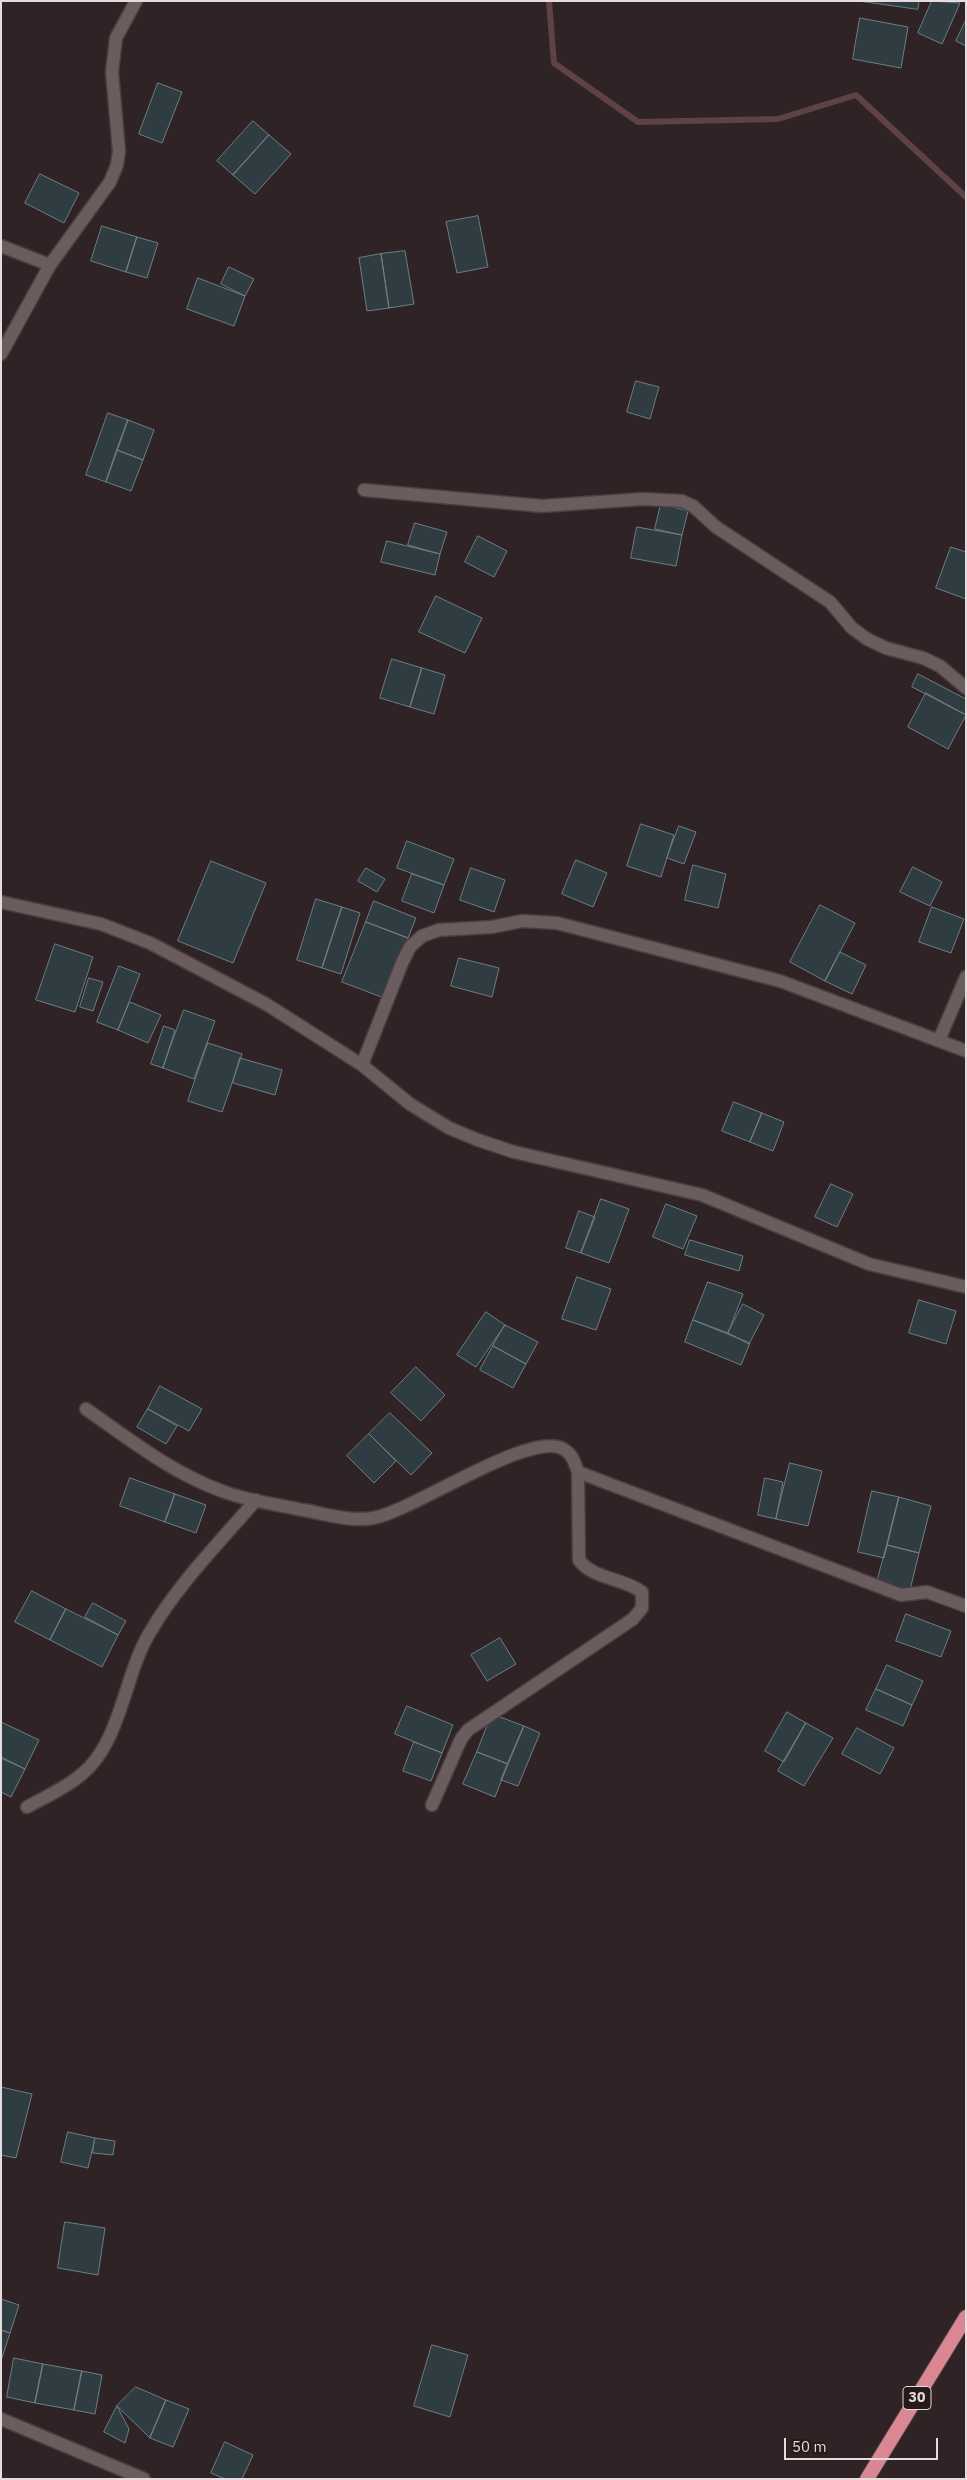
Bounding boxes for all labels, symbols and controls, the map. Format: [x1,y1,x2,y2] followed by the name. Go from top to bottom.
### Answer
[903,2386,931,2410] road number: 30
[787,2428,941,2460] scale bar
[792,2437,827,2456] text: 50 m

